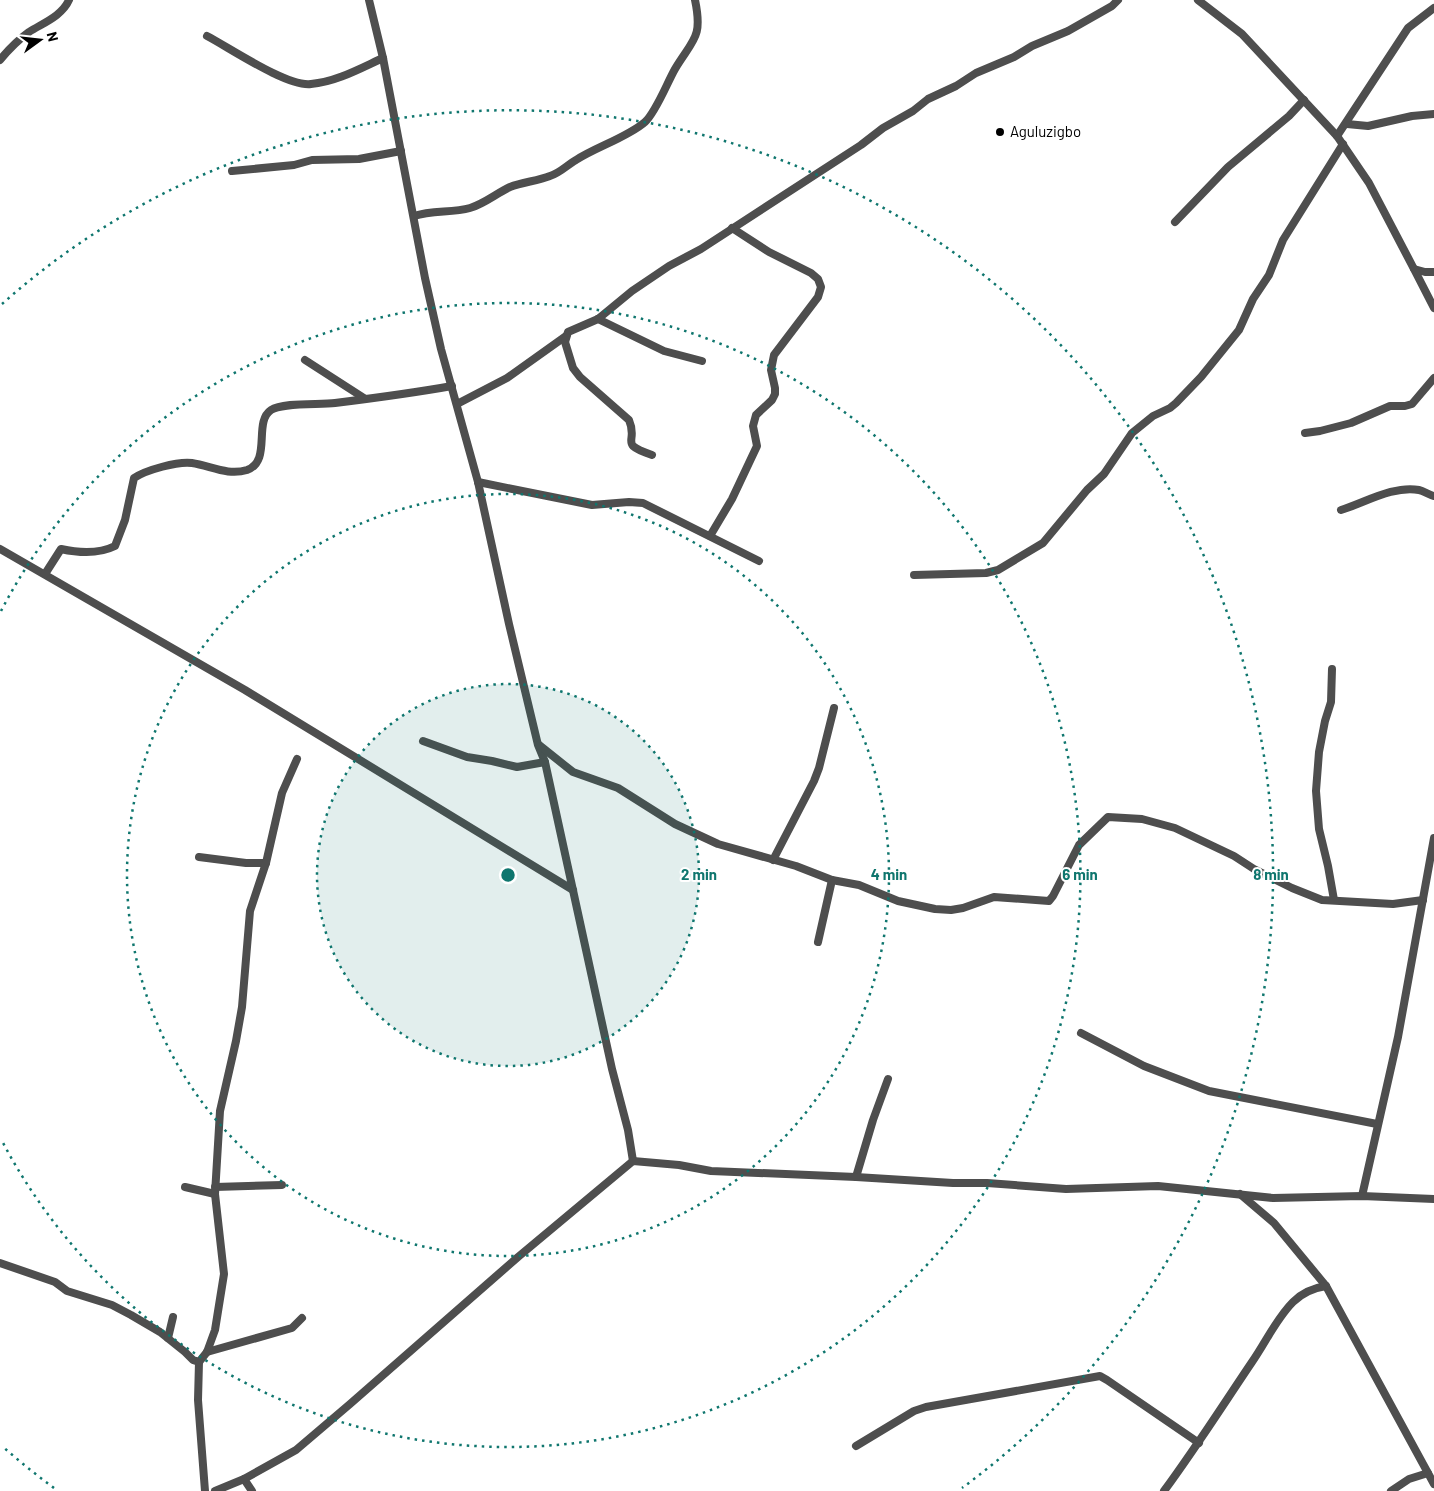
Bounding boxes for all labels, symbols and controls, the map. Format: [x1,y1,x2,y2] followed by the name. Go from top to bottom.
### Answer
[15,15,65,65] north arrow
[44,30,62,43] text: N
[1010,122,1081,140] place label: Aguluzigbo
[994,126,1006,138] marker: Aguluzigbo
[681,865,717,883] text: 2 min
[871,865,907,883] text: 4 min
[1062,865,1098,883] text: 6 min
[1253,865,1289,883] text: 8 min
[499,866,517,884] centre of rings

